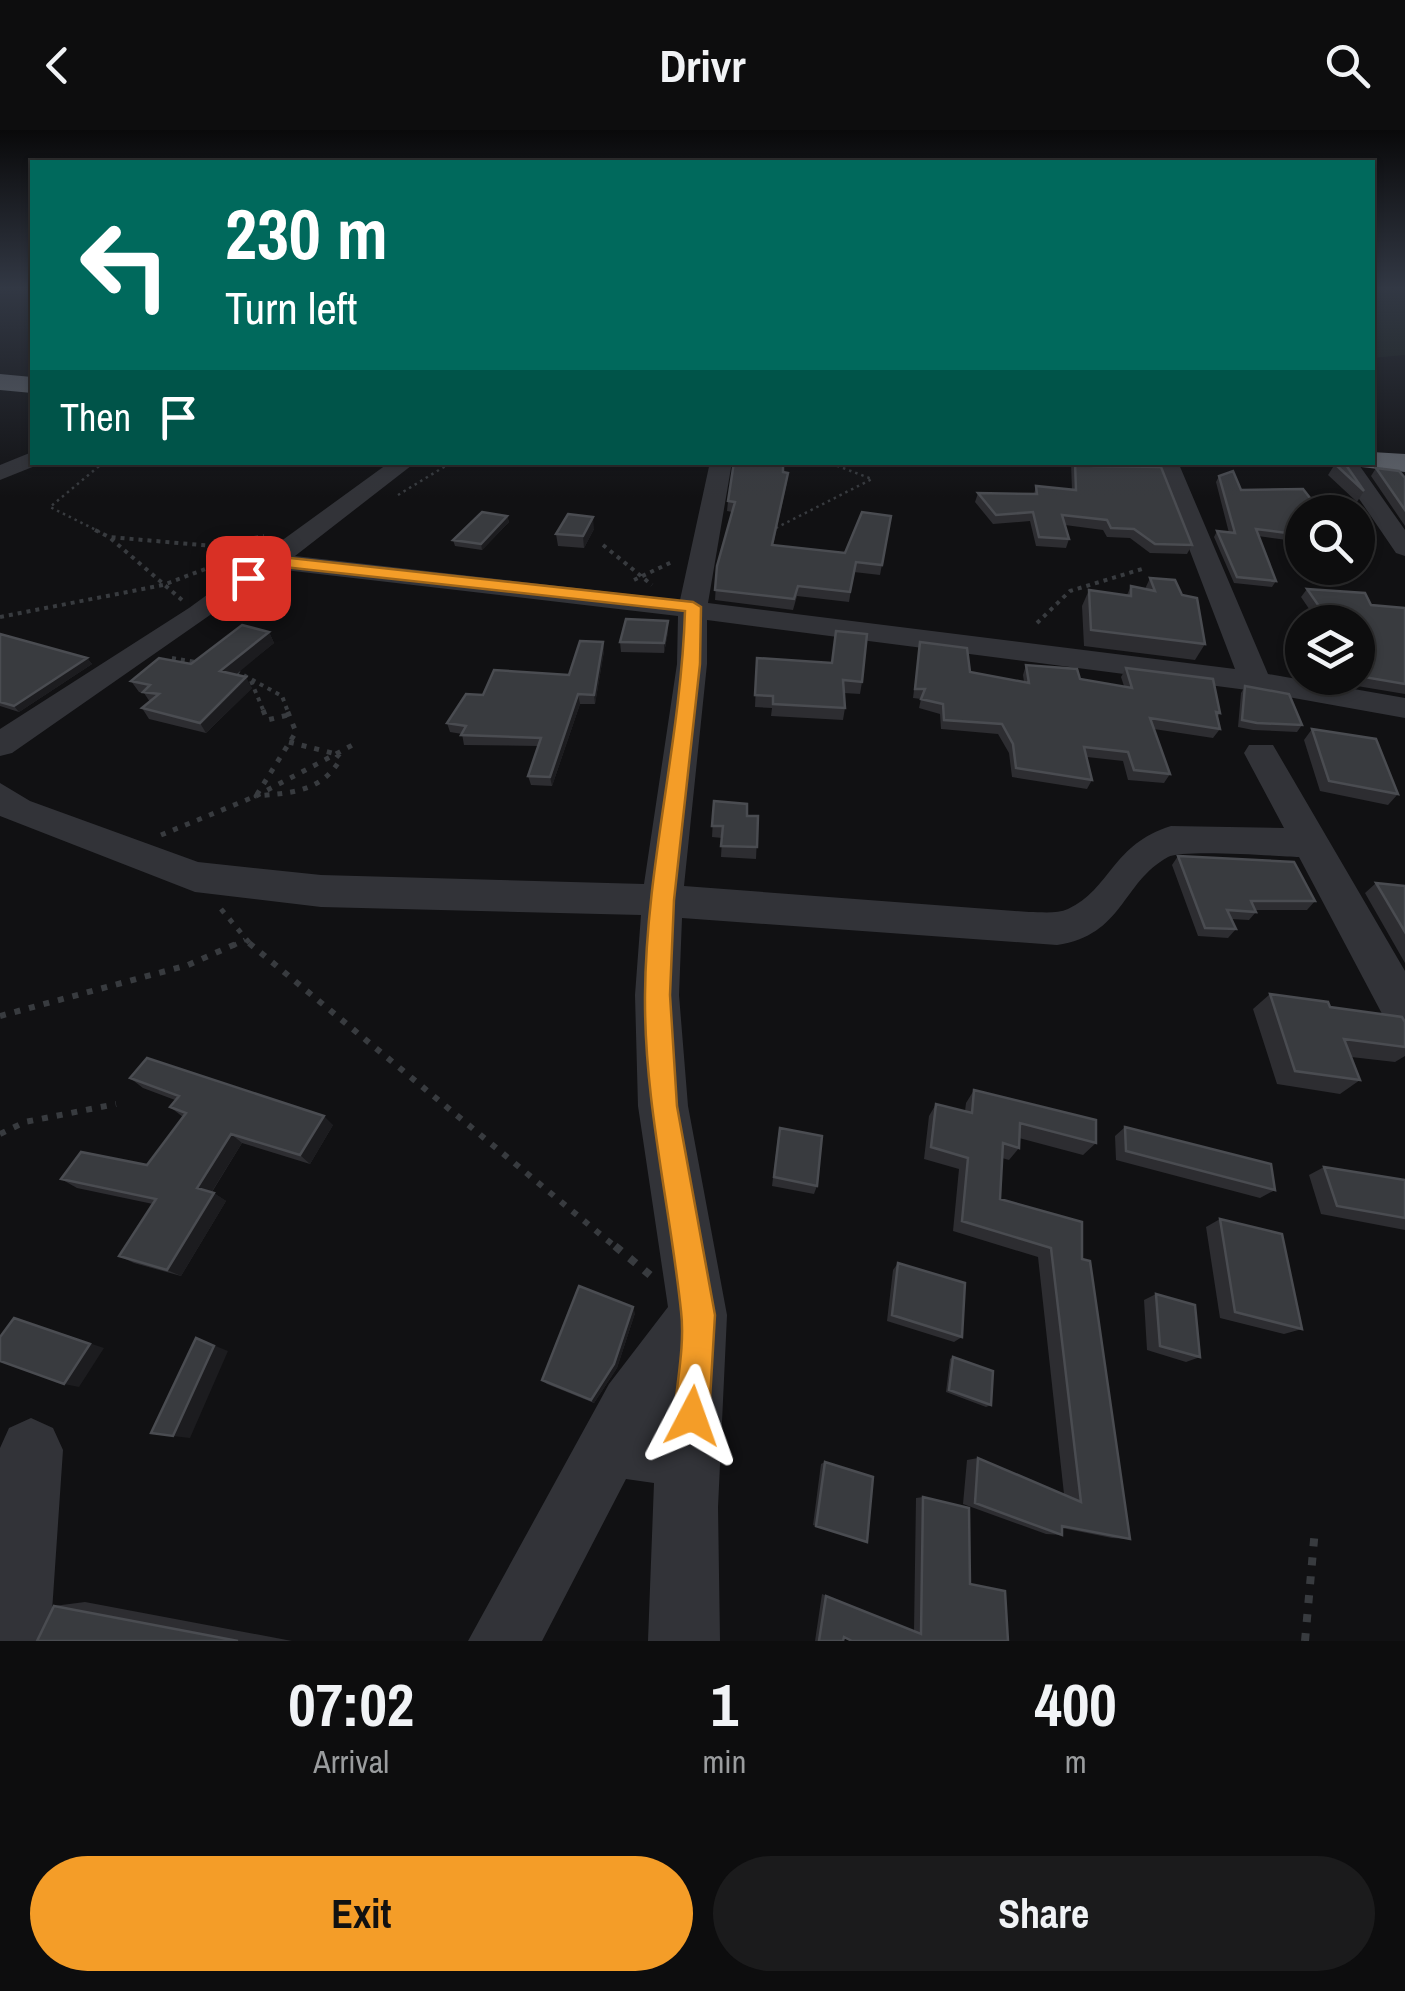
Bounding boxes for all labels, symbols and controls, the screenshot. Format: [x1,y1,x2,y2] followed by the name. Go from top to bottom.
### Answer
[659,35,746,96] text: Drivr
[30,38,85,93] icon: back
[1320,38,1375,93] icon: search
[225,187,388,281] text: 230 m
[60,200,190,330] icon: left
[225,277,357,338] text: Turn left
[151,390,206,445] icon: arrive
[60,392,131,443] text: Then
[1285,495,1375,695] map controls
[1285,495,1375,585] button: search
[206,536,291,621] pin
[221,551,276,606] icon: arrive
[1285,605,1375,695] button: layers
[640,1364,744,1468] position arrow
[288,1664,414,1745] text: 07:02
[711,1664,738,1745] text: 1
[1035,1664,1117,1745] text: 400
[313,1740,389,1783] text: Arrival
[702,1740,746,1783] text: min
[1065,1740,1087,1783] text: m
[30,1856,693,1971] button: Exit
[713,1856,1375,1971] button: Share

